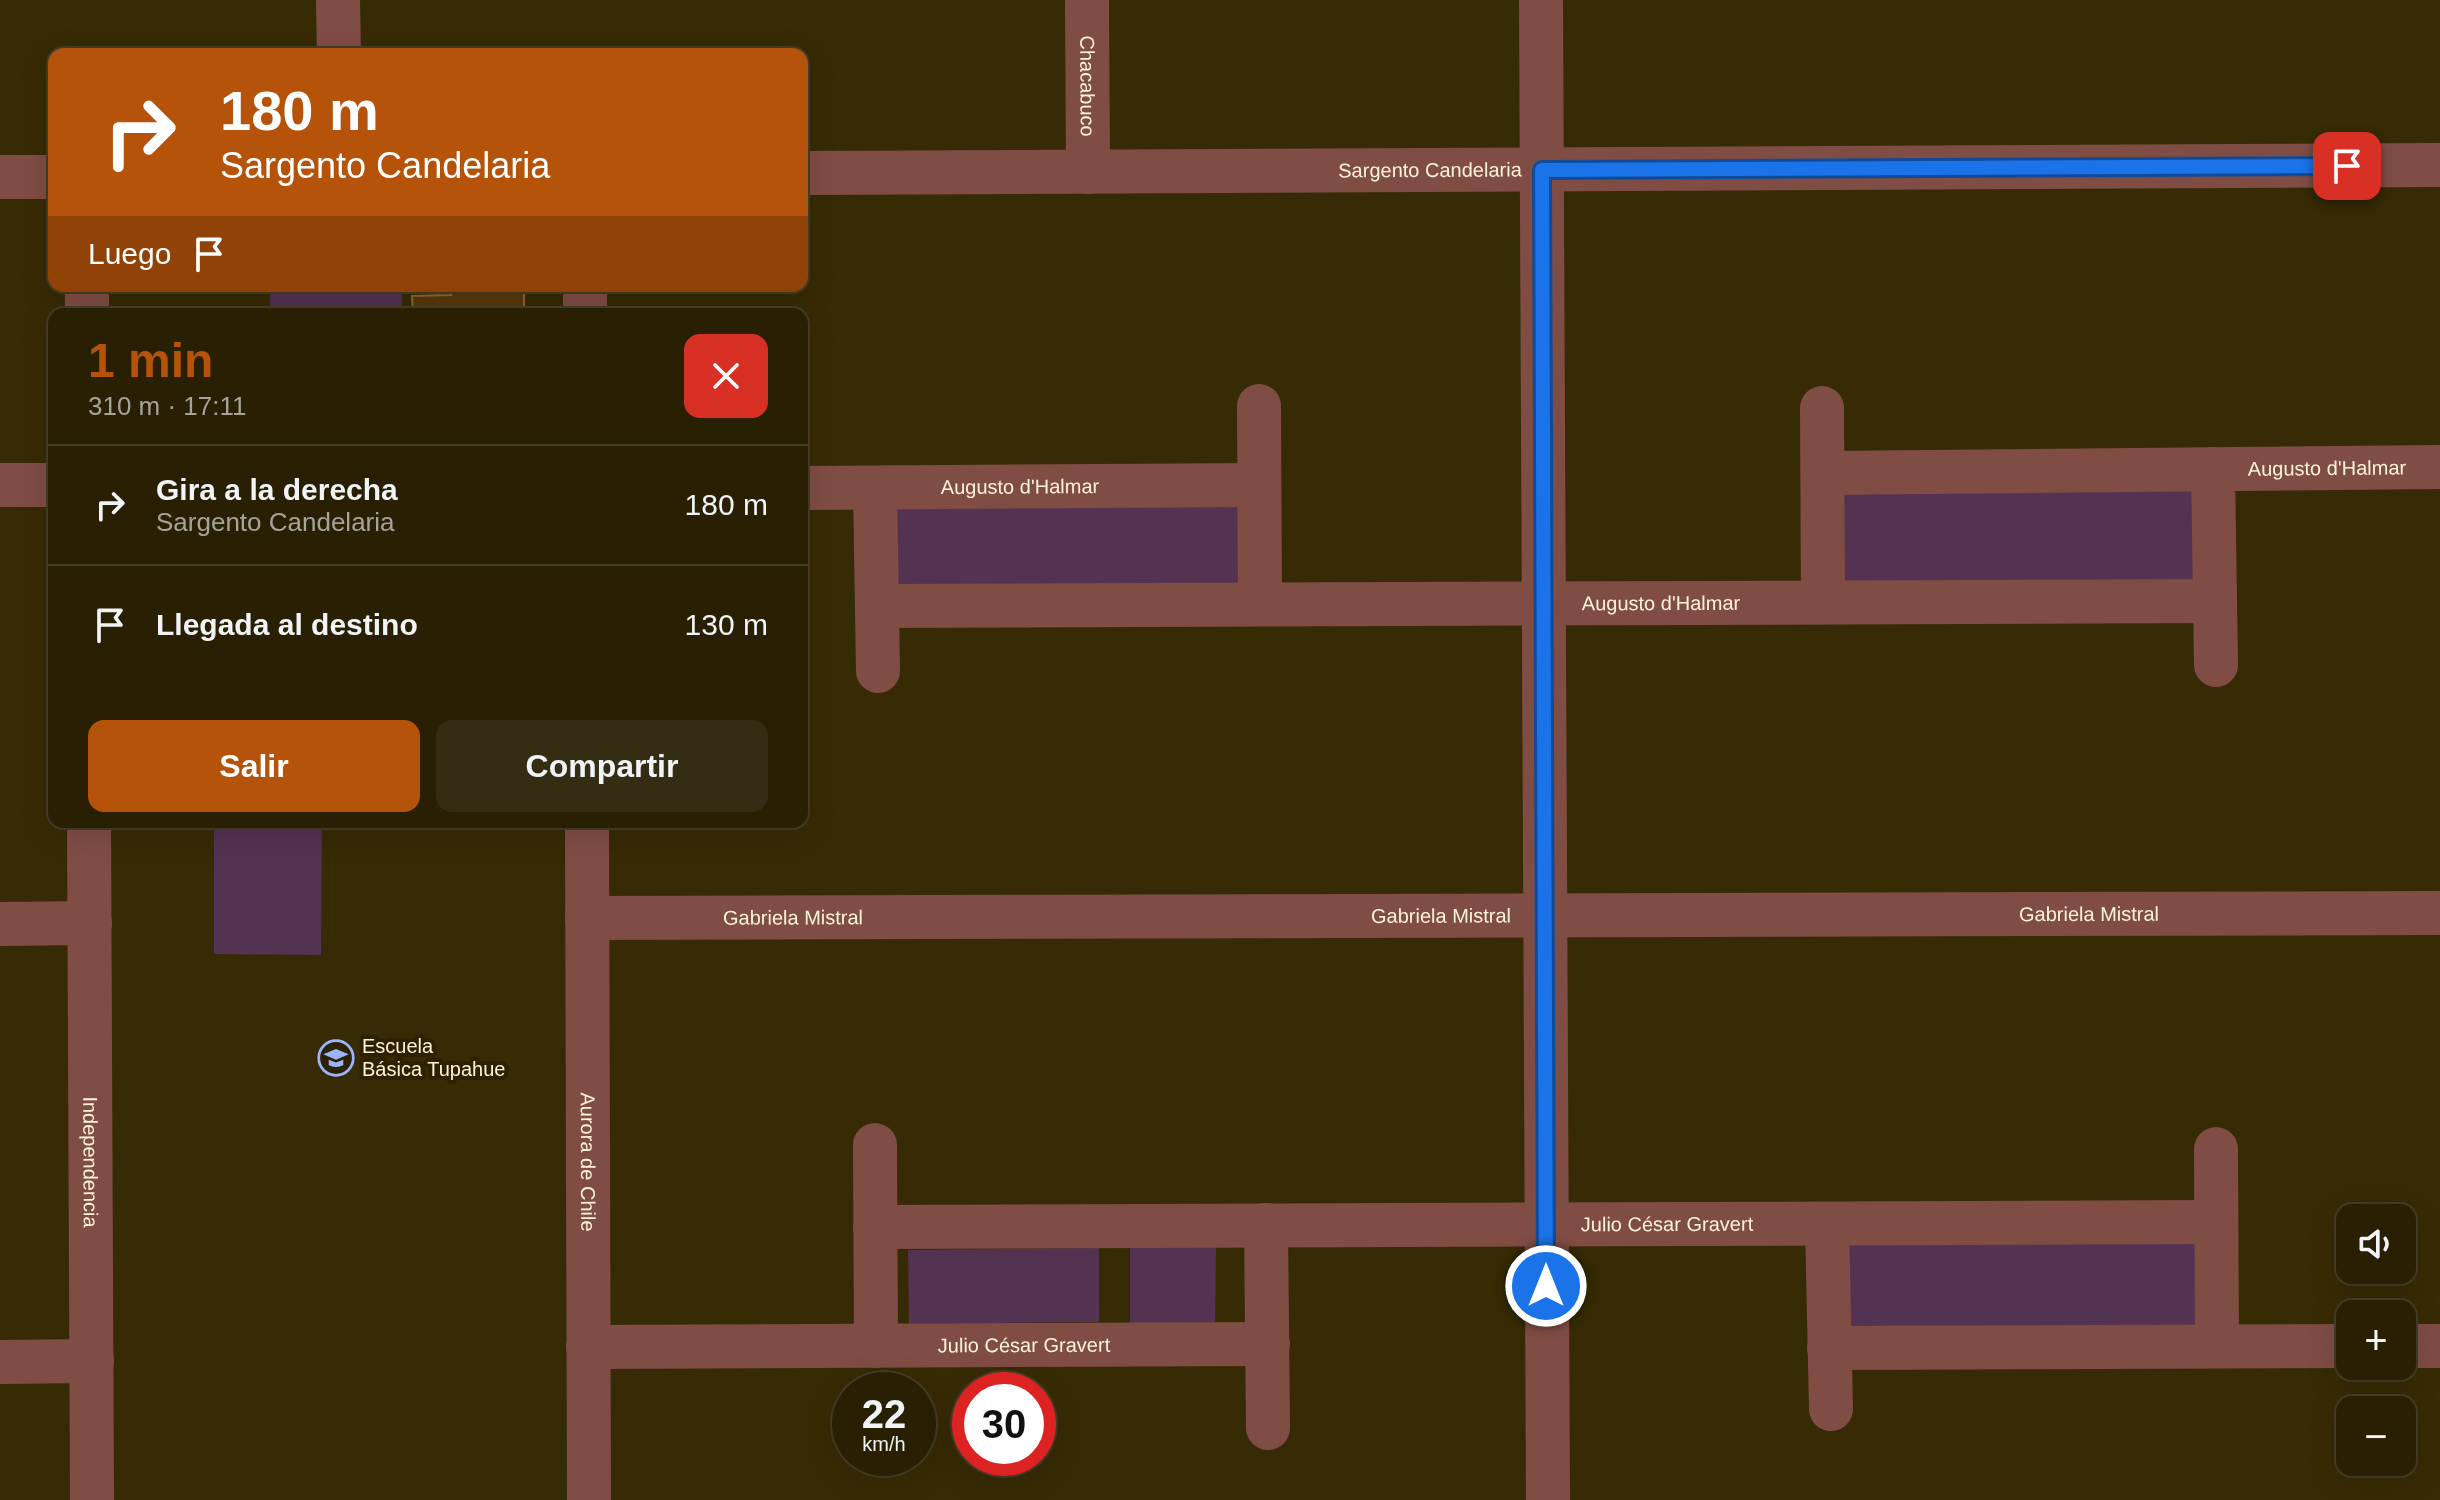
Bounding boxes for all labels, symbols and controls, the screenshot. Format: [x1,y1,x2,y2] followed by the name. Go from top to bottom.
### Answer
[1076,35,1099,137] street label: Chacabuco
[220,79,379,142] text: 180 m
[88,80,192,184] icon: right
[2313,132,2381,200] pin
[2325,144,2369,188] icon: arrive
[220,145,550,186] text: Sargento Candelaria
[1338,158,1523,181] street label: Sargento Candelaria
[187,232,231,276] icon: arrive
[88,237,171,270] text: Luego
[88,334,213,387] text: 1 min
[684,334,768,418] button: close
[88,391,247,421] text: 310 m · 17:11
[2248,456,2407,480] street label: Augusto d'Halmar
[156,473,398,506] text: Gira a la derecha
[941,475,1100,498] street label: Augusto d'Halmar
[88,483,132,527] icon: right
[685,488,768,521] text: 180 m
[156,507,395,537] text: Sargento Candelaria
[1582,592,1741,614] street label: Augusto d'Halmar
[88,603,132,647] icon: arrive
[156,608,418,641] text: Llegada al destino
[685,608,768,641] text: 130 m
[88,720,420,812] button: Salir
[436,720,768,812] button: Compartir
[2019,903,2159,925] street label: Gabriela Mistral
[1371,905,1511,927] street label: Gabriela Mistral
[723,906,863,929] street label: Gabriela Mistral
[362,1035,505,1080] place label: Escuela Básica Tupahue
[317,1039,355,1077] school or university icon: Escuela Básica Tupahue
[577,1092,599,1232] street label: Aurora de Chile
[79,1096,102,1229] street label: Independencia
[2336,1204,2416,1476] map controls
[2336,1204,2416,1284] button: sound
[1581,1213,1754,1235] street label: Julio César Gravert
[1504,1244,1588,1328] position arrow
[2336,1300,2416,1380] button: +
[938,1334,1111,1356] street label: Julio César Gravert
[952,1372,1056,1476] speed limit sign: 30
[862,1392,906,1436] text: 22
[2336,1396,2416,1476] button: −
[862,1433,906,1455] text: km/h

